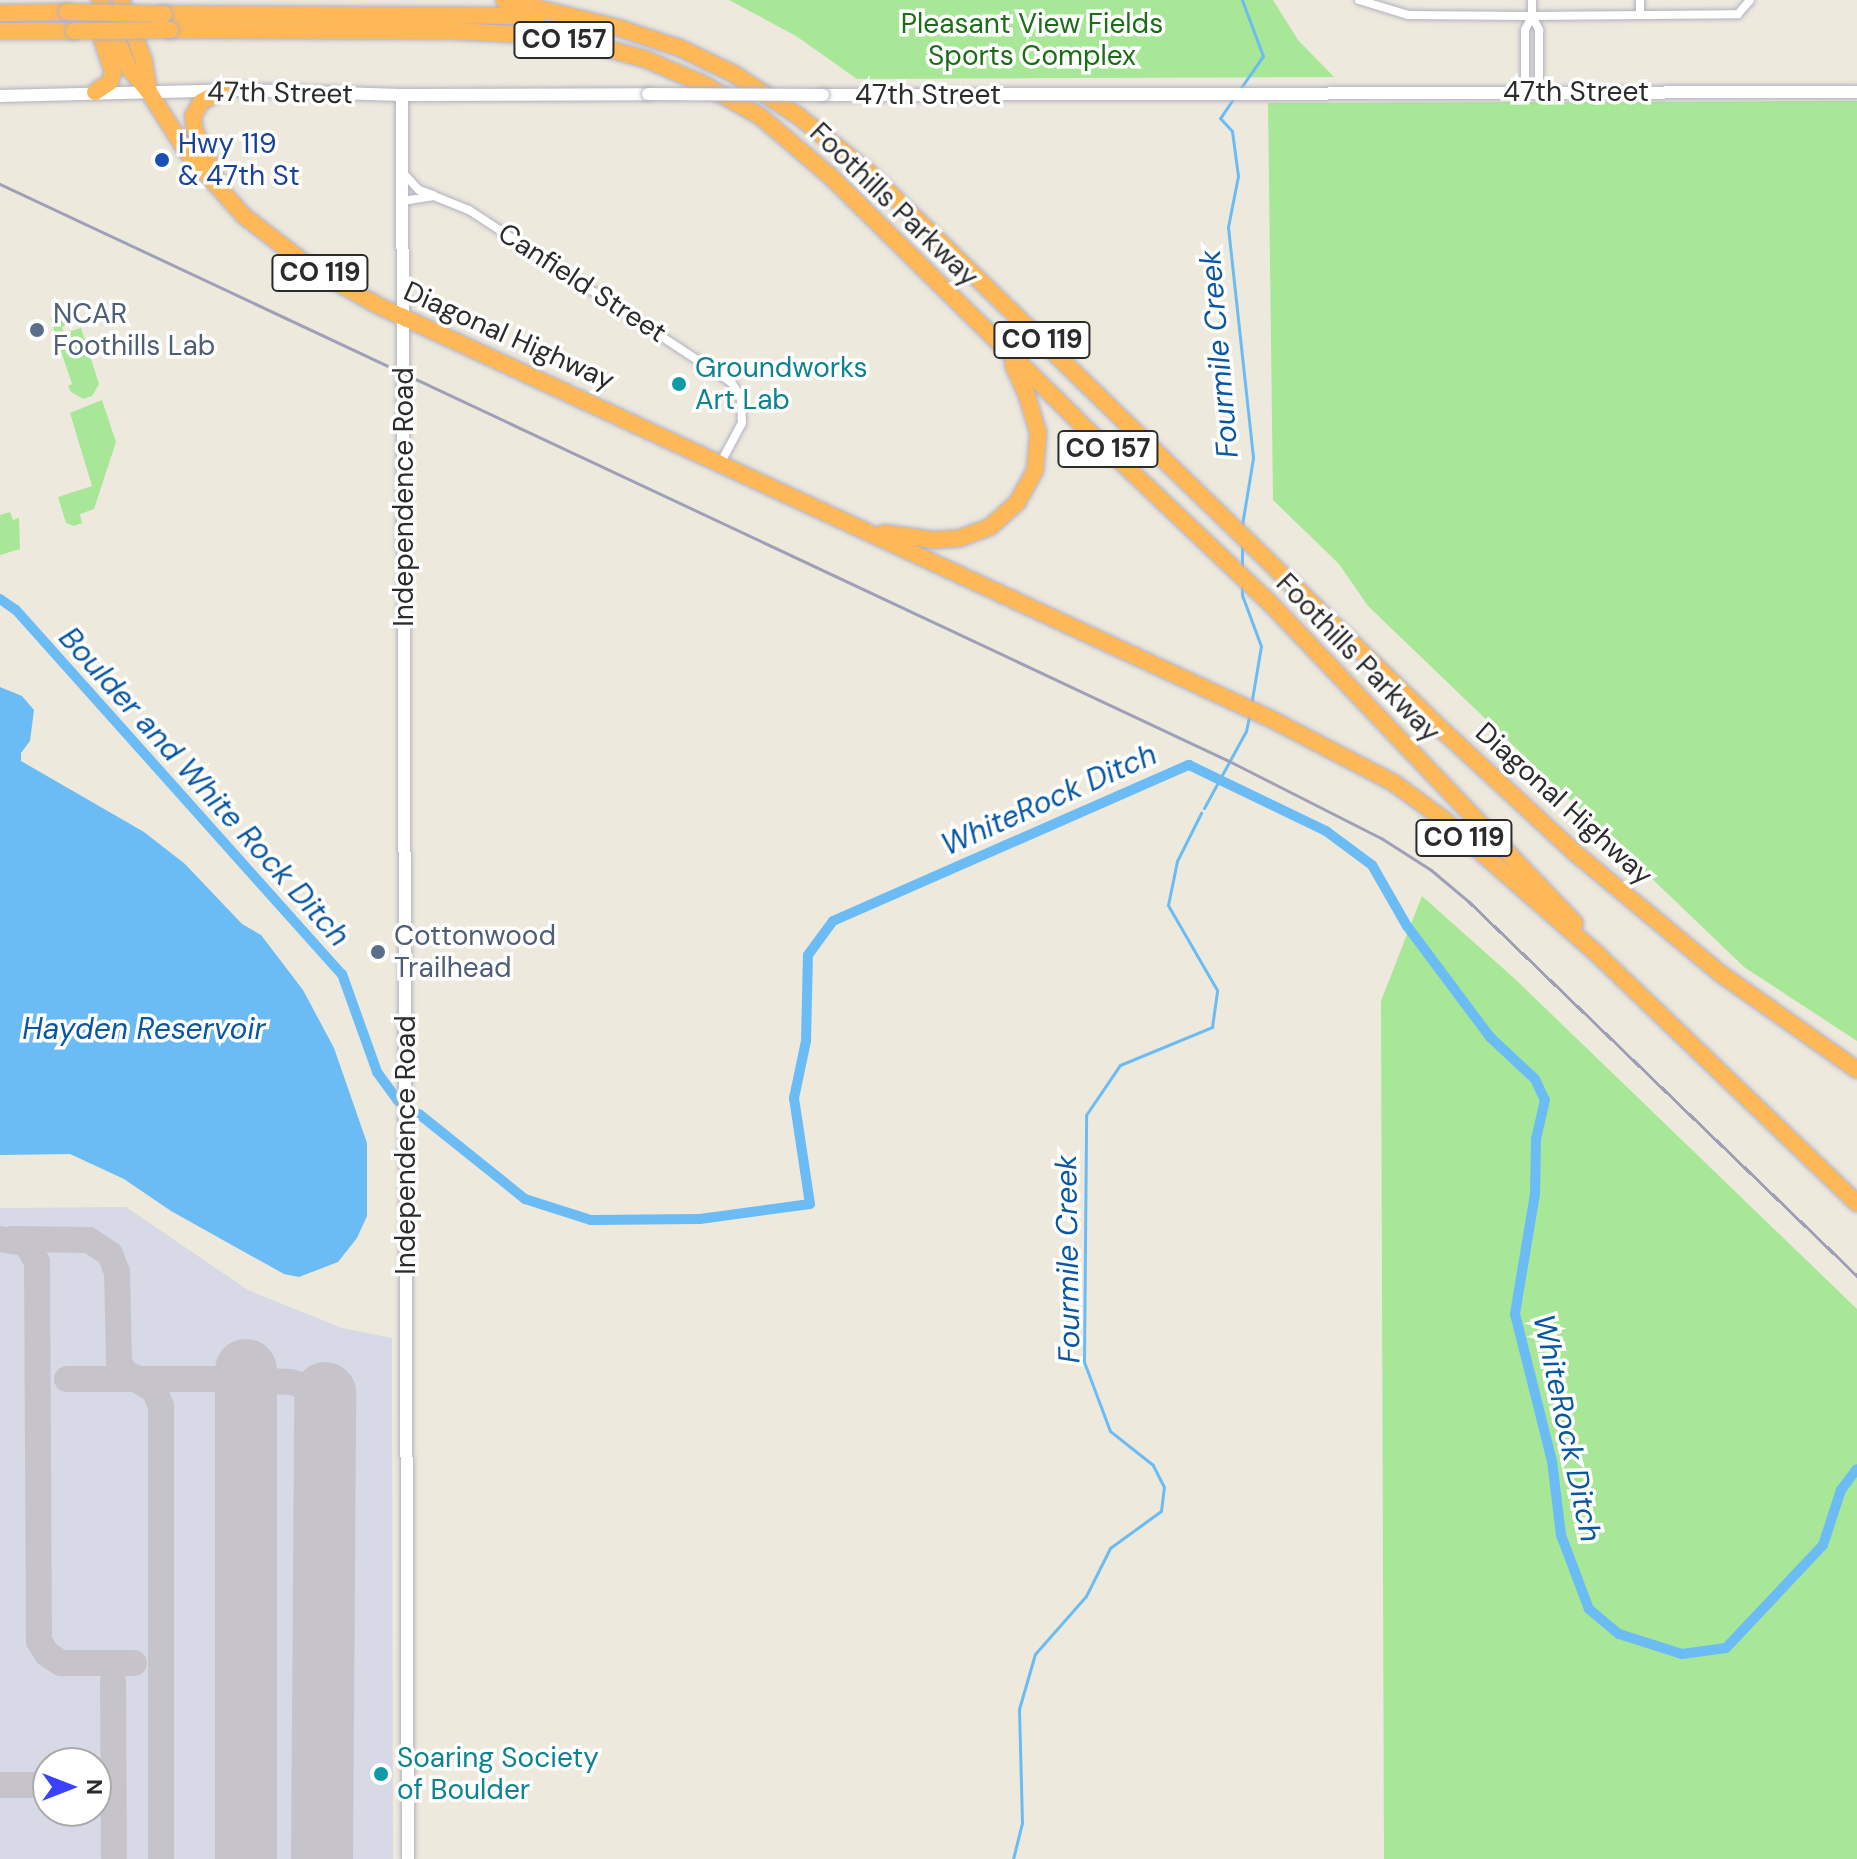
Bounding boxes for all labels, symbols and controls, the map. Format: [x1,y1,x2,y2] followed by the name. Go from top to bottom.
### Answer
[901,7,1163,73] park label: Pleasant View Fields Sports Complex
[512,18,616,62] road number: CO 157
[207,75,353,111] street label: 47th Street
[1503,75,1649,109] street label: 47th Street
[855,78,1001,112] street label: 47th Street
[803,116,985,294] street label: Foothills Parkway
[178,127,300,193] place label: Hwy 119 & 47th St
[153,151,171,169] marker: Hwy 119 & 47th St
[492,216,672,350] street label: Canfield Street
[1192,248,1246,460] water label: Fourmile Creek
[270,251,370,295] road number: CO 119
[399,275,619,397] street label: Diagonal Highway
[53,297,215,363] place label: NCAR Foothills Lab
[992,318,1092,362] road number: CO 119
[28,321,46,339] marker: NCAR Foothills Lab
[695,351,867,417] place label: Groundworks Art Lab
[387,367,421,627] street label: Independence Road
[670,375,688,393] marker: Groundworks Art Lab
[1056,427,1160,471] road number: CO 157
[1269,567,1447,749] street label: Foothills Parkway
[51,620,357,954] water label: Boulder and White Rock Ditch
[1469,716,1659,892] street label: Diagonal Highway
[936,736,1162,864] water label: WhiteRock Ditch
[1414,816,1514,860] road number: CO 119
[394,919,556,985] place label: Cottonwood Trailhead
[369,943,387,961] marker: Cottonwood Trailhead
[22,1011,266,1047] water label: Hayden Reservoir
[389,1015,423,1275] street label: Independence Road
[1048,1154,1088,1364] water label: Fourmile Creek
[1525,1311,1609,1545] water label: WhiteRock Ditch
[397,1741,599,1807] place label: Soaring Society of Boulder
[32,1747,112,1827] north arrow
[372,1765,390,1783] marker: Soaring Society of Boulder
[80,1779,109,1795] text: N

